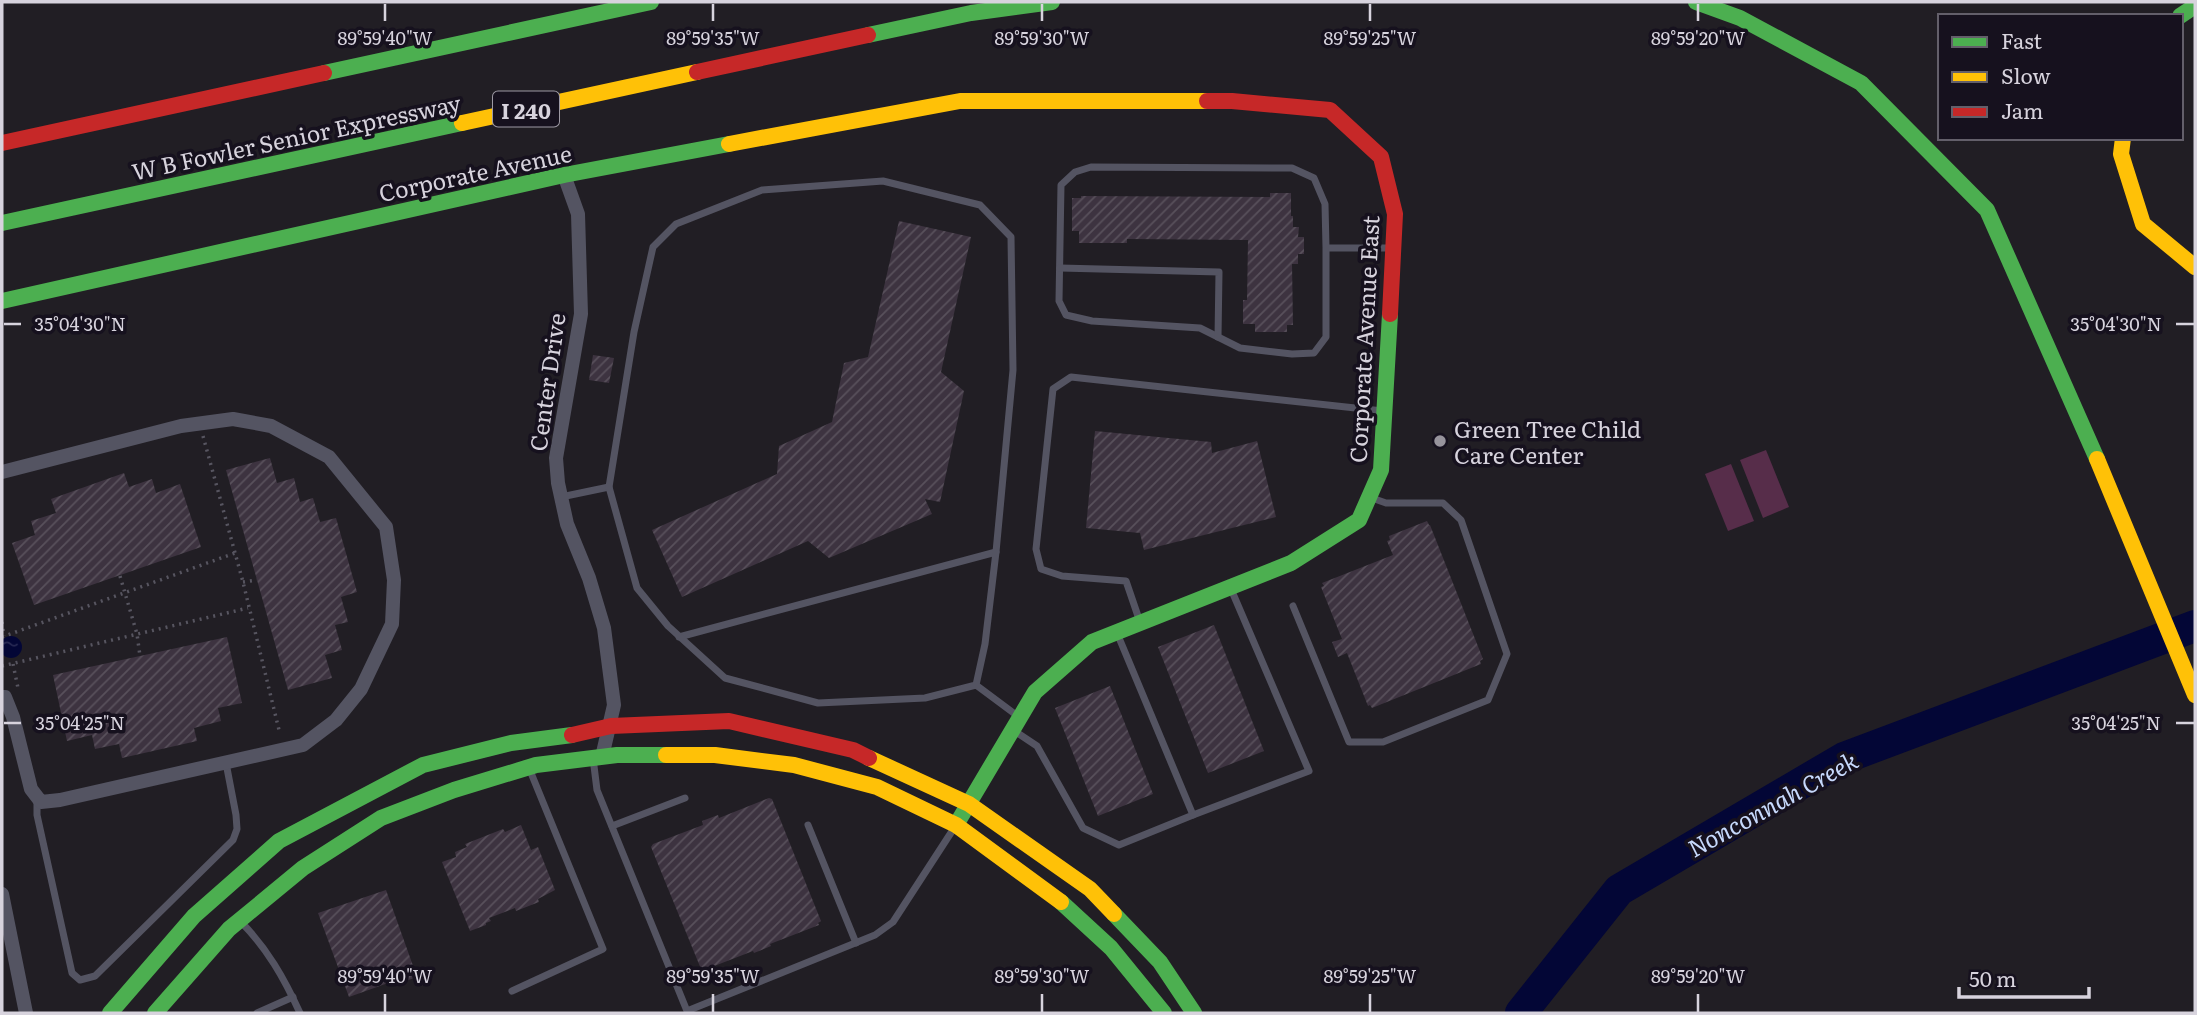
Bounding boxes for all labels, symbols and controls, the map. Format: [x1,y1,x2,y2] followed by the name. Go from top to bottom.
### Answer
[1938,14,2183,140] legend
[338,24,433,51] text: 89°59'40"W
[666,24,760,51] text: 89°59'35"W
[995,24,1090,51] text: 89°59'30"W
[1324,24,1417,51] text: 89°59'25"W
[1651,24,1745,51] text: 89°59'20"W
[2001,24,2042,55] text: Fast
[2001,59,2051,90] text: Slow
[128,84,464,188] street label: W B Fowler Senior Expressway
[493,92,559,126] road number: I 240
[2001,94,2043,125] text: Jam
[375,135,575,209] street label: Corporate Avenue
[1340,214,1386,464] street label: Corporate Avenue East
[34,310,126,337] text: 35°04'30"N
[2070,310,2162,337] text: 35°04'30"N
[519,311,573,453] street label: Center Drive
[1454,411,1641,471] place label: Green Tree Child Care Center
[1432,433,1448,449] marker: Green Tree Child Care Center
[35,709,125,736] text: 35°04'25"N
[2071,709,2161,736] text: 35°04'25"N
[1681,741,1864,864] water label: Nonconnah Creek
[1959,956,2088,1000] scale bar
[338,962,433,989] text: 89°59'40"W
[666,962,760,989] text: 89°59'35"W
[995,962,1090,989] text: 89°59'30"W
[1324,962,1417,989] text: 89°59'25"W
[1651,962,1745,989] text: 89°59'20"W
[1969,962,2016,993] text: 50 m

